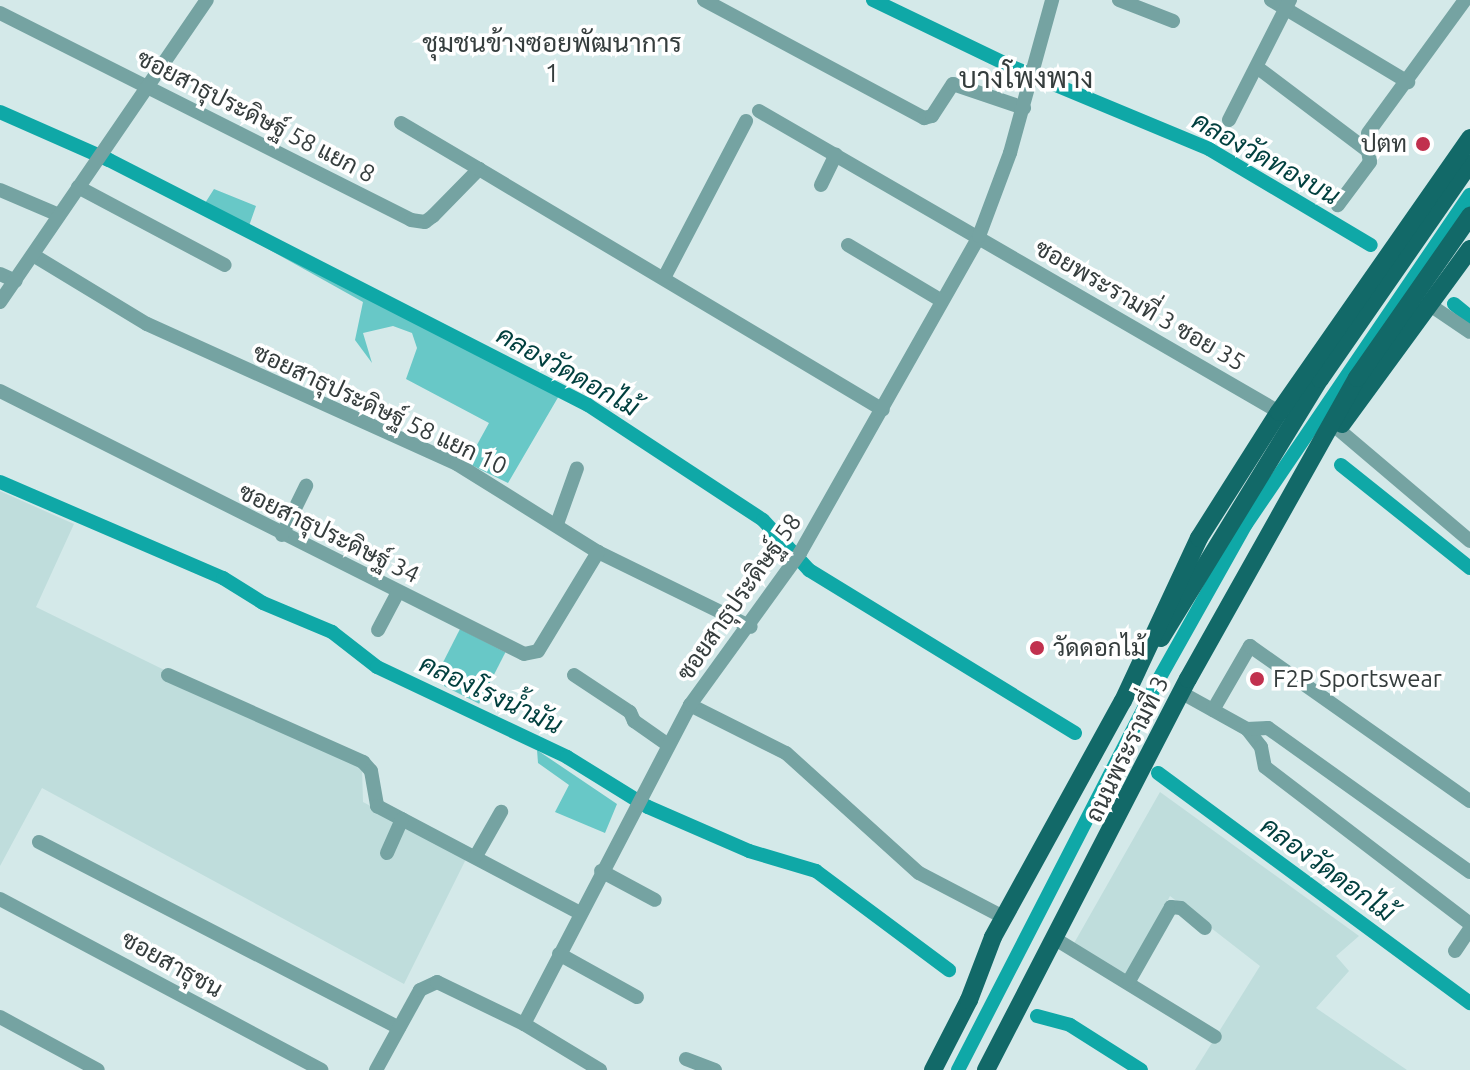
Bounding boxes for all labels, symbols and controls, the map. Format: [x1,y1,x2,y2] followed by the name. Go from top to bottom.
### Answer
[422,27,682,88] district label: ชุมชนข้างซอยพัฒนาการ 1
[132,43,380,189] street label: ซอยสาธุประดิษฐ์ 58 แยก 8
[959,61,1093,95] district label: บางโพงพาง
[1187,105,1345,211] water label: คลองวัดทองบน
[1361,130,1407,158] place label: ปตท
[1414,135,1432,153] marker: ปตท
[1030,233,1250,377] street label: ซอยพระรามที่ 3 ซอย 35
[491,319,645,423] water label: คลองวัดดอกไม้
[248,337,512,481] street label: ซอยสาธุประดิษฐ์ 58 แยก 10
[234,477,424,589] street label: ซอยสาธุประดิษฐ์ 34
[671,508,807,686] street label: ซอยสาธุประดิษฐ์ 58
[1053,634,1146,662] place label: วัดดอกไม้
[1028,639,1046,657] marker: วัดดอกไม้
[415,647,567,741] water label: คลองโรงน้ำมัน
[1273,665,1442,693] place label: F2P Sportswear
[1248,670,1266,688] marker: F2P Sportswear
[1079,671,1175,827] street label: ถนนพระรามที่ 3
[1255,810,1401,928] water label: คลองวัดดอกไม้
[116,924,228,1004] street label: ซอยสาธุชน

